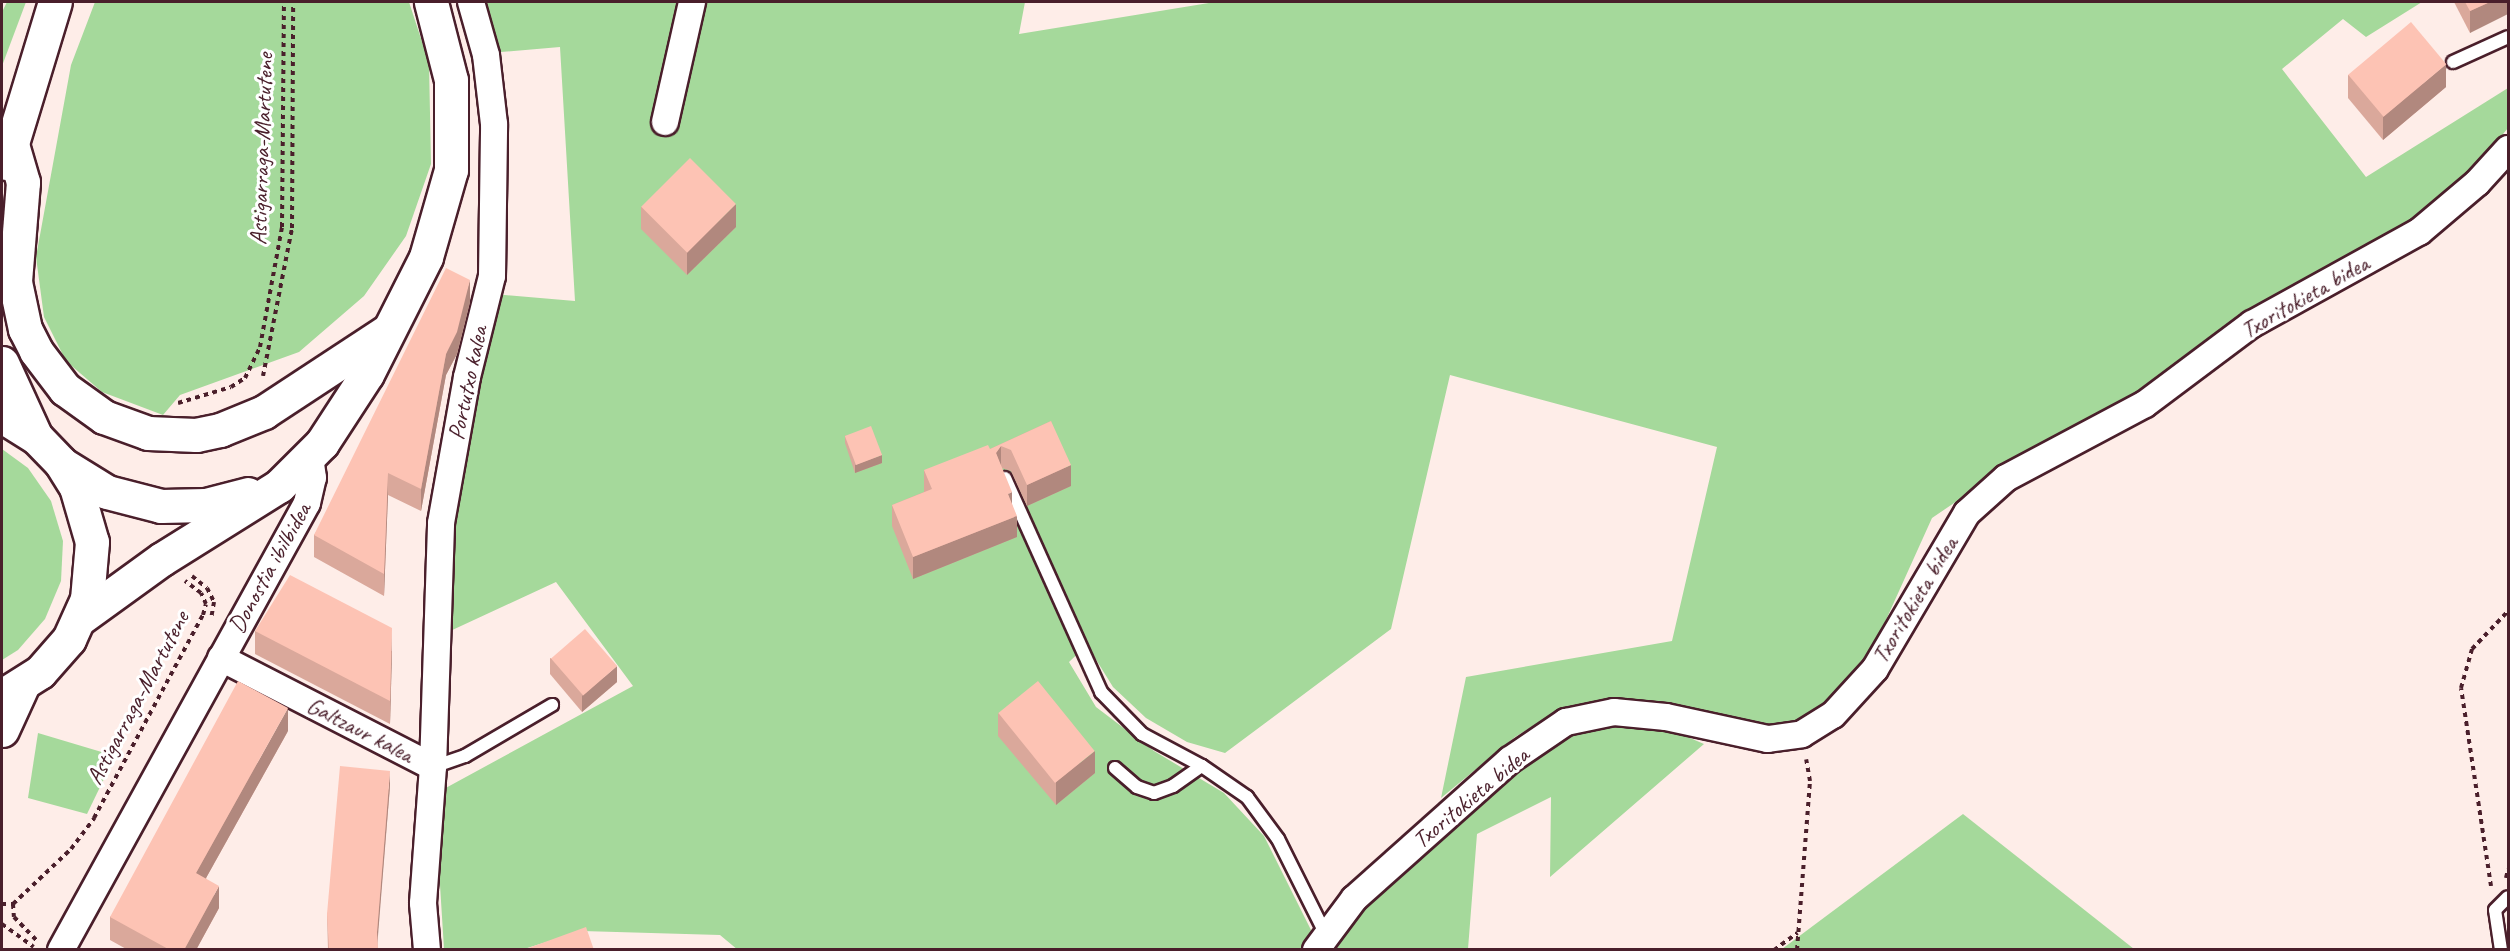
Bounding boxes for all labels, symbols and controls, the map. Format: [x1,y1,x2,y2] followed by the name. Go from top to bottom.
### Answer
[244,53,280,245] street label: Astigarraga-Martutene
[2236,249,2374,345] street label: Txoritokieta bidea
[442,323,494,443] street label: Portutxo kalea
[222,498,318,638] street label: Donostia ibilbidea
[1866,531,1964,669] street label: Txoritokieta bidea
[80,606,196,790] street label: Astigarraga-Martutene
[302,691,418,769] street label: Galtzaur kalea
[1407,741,1535,855] street label: Txoritokieta bidea

